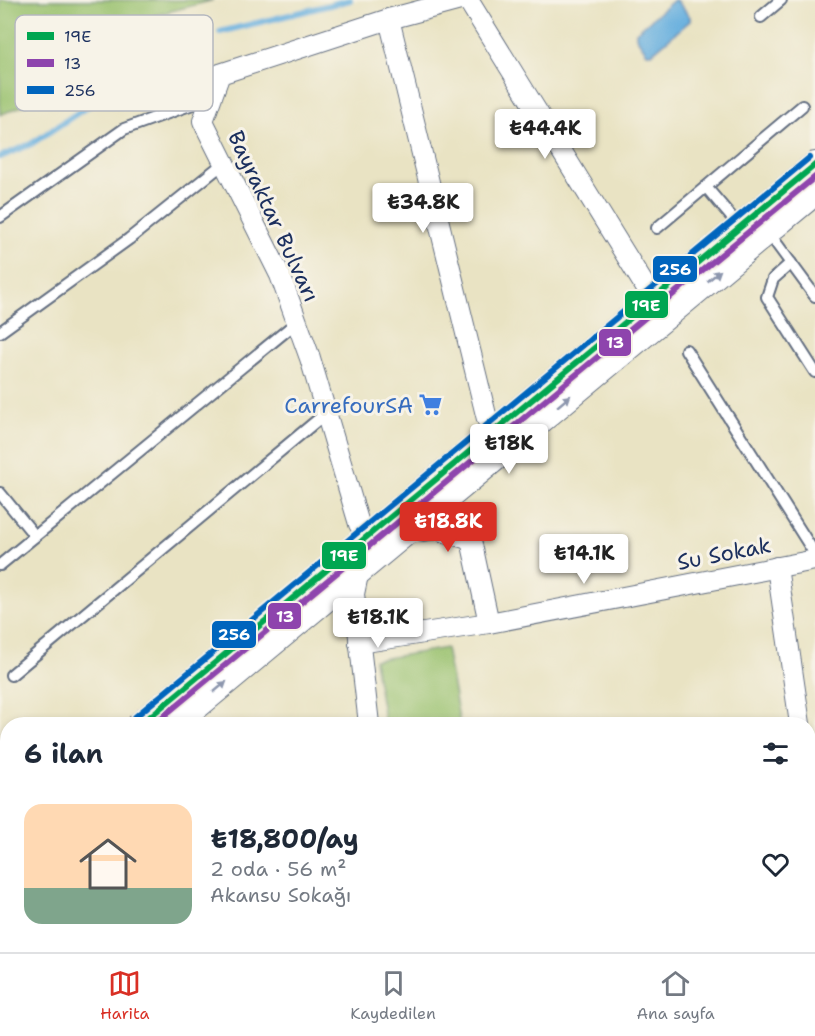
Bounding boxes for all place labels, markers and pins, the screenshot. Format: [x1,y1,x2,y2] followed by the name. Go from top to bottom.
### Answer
[496,109,594,160] pin: ₺44.4K
[374,183,472,234] pin: ₺34.8K
[284,391,413,420] place label: CarrefourSA
[418,392,444,418] supermarket icon: CarrefourSA
[473,424,545,475] pin: ₺18K
[399,502,497,553] pin: ₺18.8K
[535,534,633,585] pin: ₺14.1K
[329,598,427,649] pin: ₺18.1K

